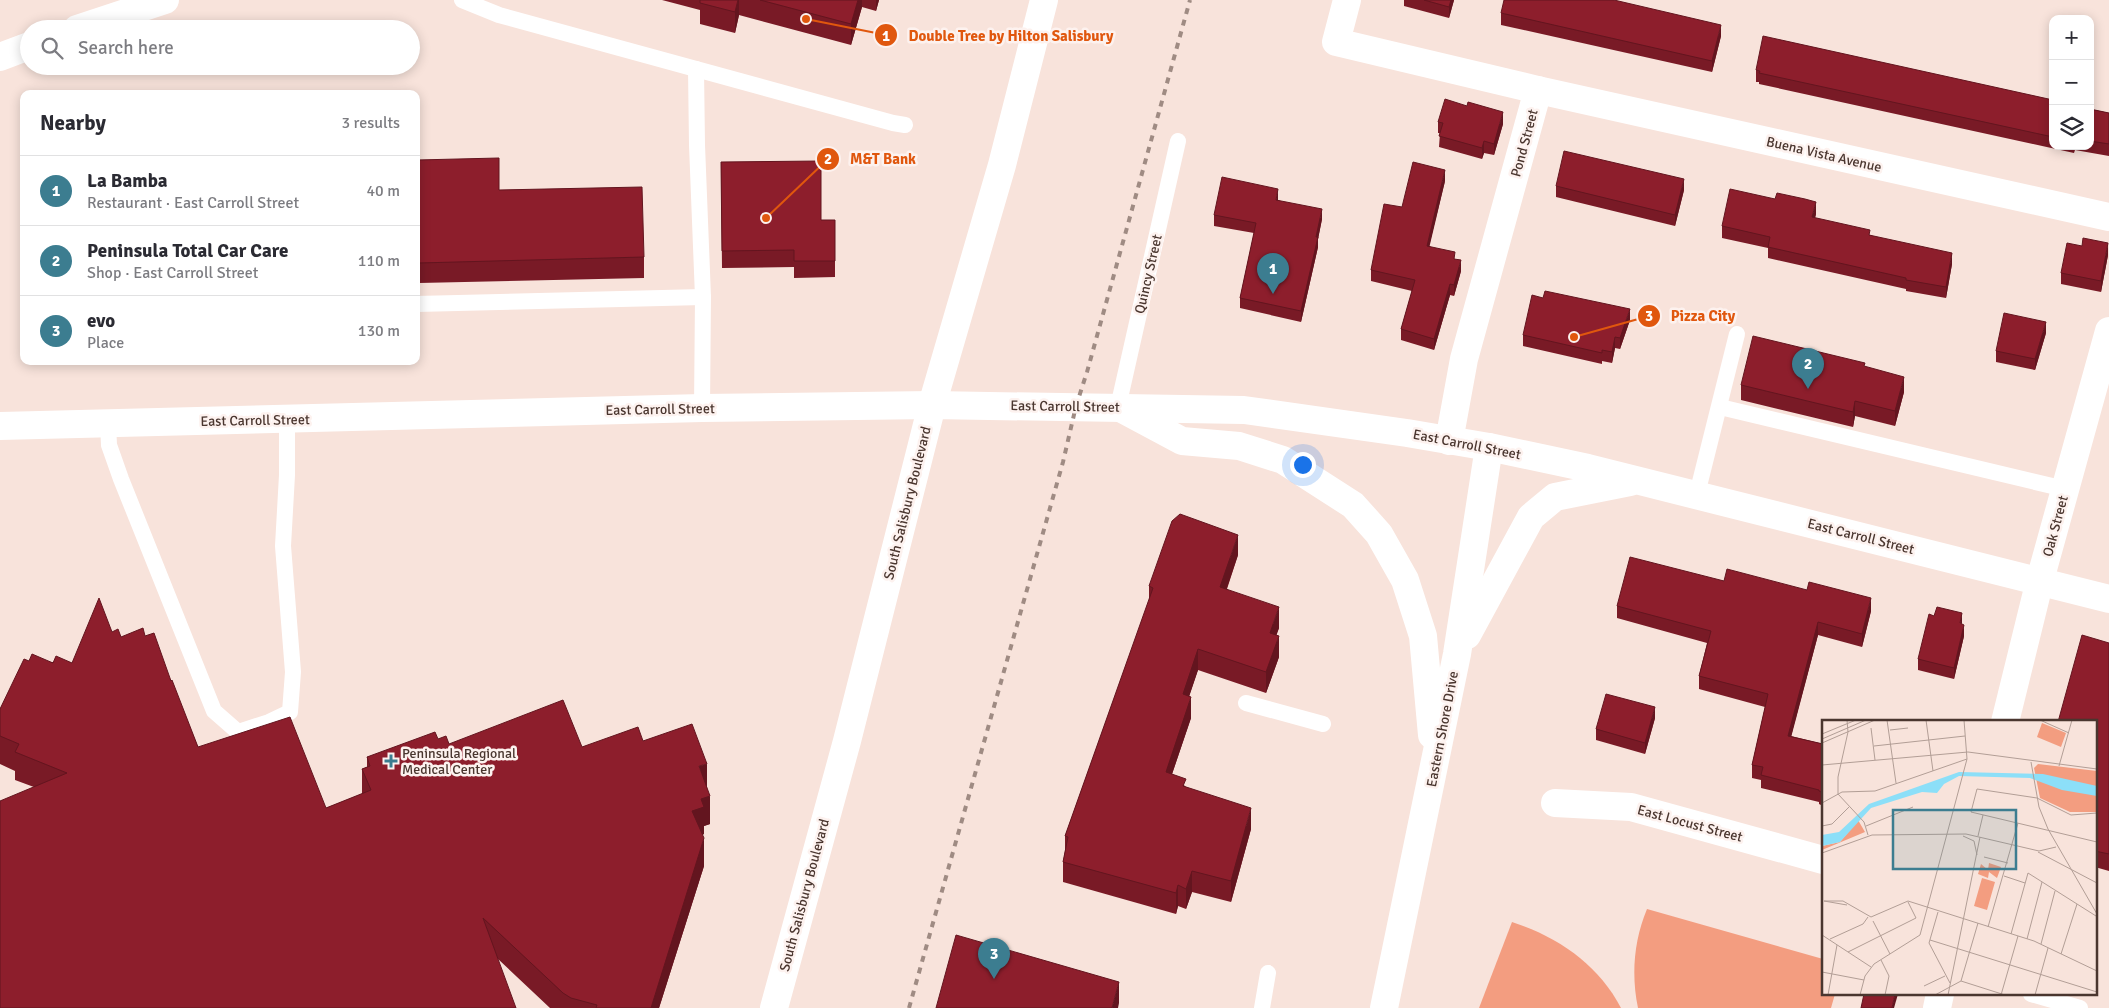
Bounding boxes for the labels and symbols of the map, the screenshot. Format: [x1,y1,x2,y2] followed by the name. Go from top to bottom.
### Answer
[874,20,1124,50] callout: Double Tree by Hilton Salisbury
[882,27,890,45] text: 1
[908,27,1114,45] text: Double Tree by Hilton Salisbury
[1507,107,1542,179] street label: Pond Street
[1765,133,1883,176] street label: Buena Vista Avenue
[815,144,926,174] callout: M&T Bank
[824,150,832,168] text: 2
[850,150,916,168] text: M&T Bank
[1131,233,1166,315] street label: Quincy Street
[1257,253,1289,294] pin: 1
[1636,301,1746,331] callout: Pizza City
[1645,307,1653,325] text: 3
[1671,307,1736,325] text: Pizza City
[1792,348,1824,389] pin: 2
[1010,397,1120,416] street label: East Carroll Street
[605,400,715,419] street label: East Carroll Street
[200,411,310,430] street label: East Carroll Street
[880,425,935,582] street label: South Salisbury Boulevard
[1412,426,1522,463] street label: East Carroll Street
[1290,452,1316,478] your location
[2039,494,2072,559] street label: Oak Street
[1806,515,1916,558] street label: East Carroll Street
[1423,670,1462,788] street label: Eastern Shore Drive
[1822,720,2096,996] inset map
[402,745,516,778] place label: Peninsula Regional Medical Center
[384,754,398,768] marker: Peninsula Regional Medical Center
[1635,801,1744,846] street label: East Locust Street
[776,817,833,973] street label: South Salisbury Boulevard
[978,938,1010,979] pin: 3

